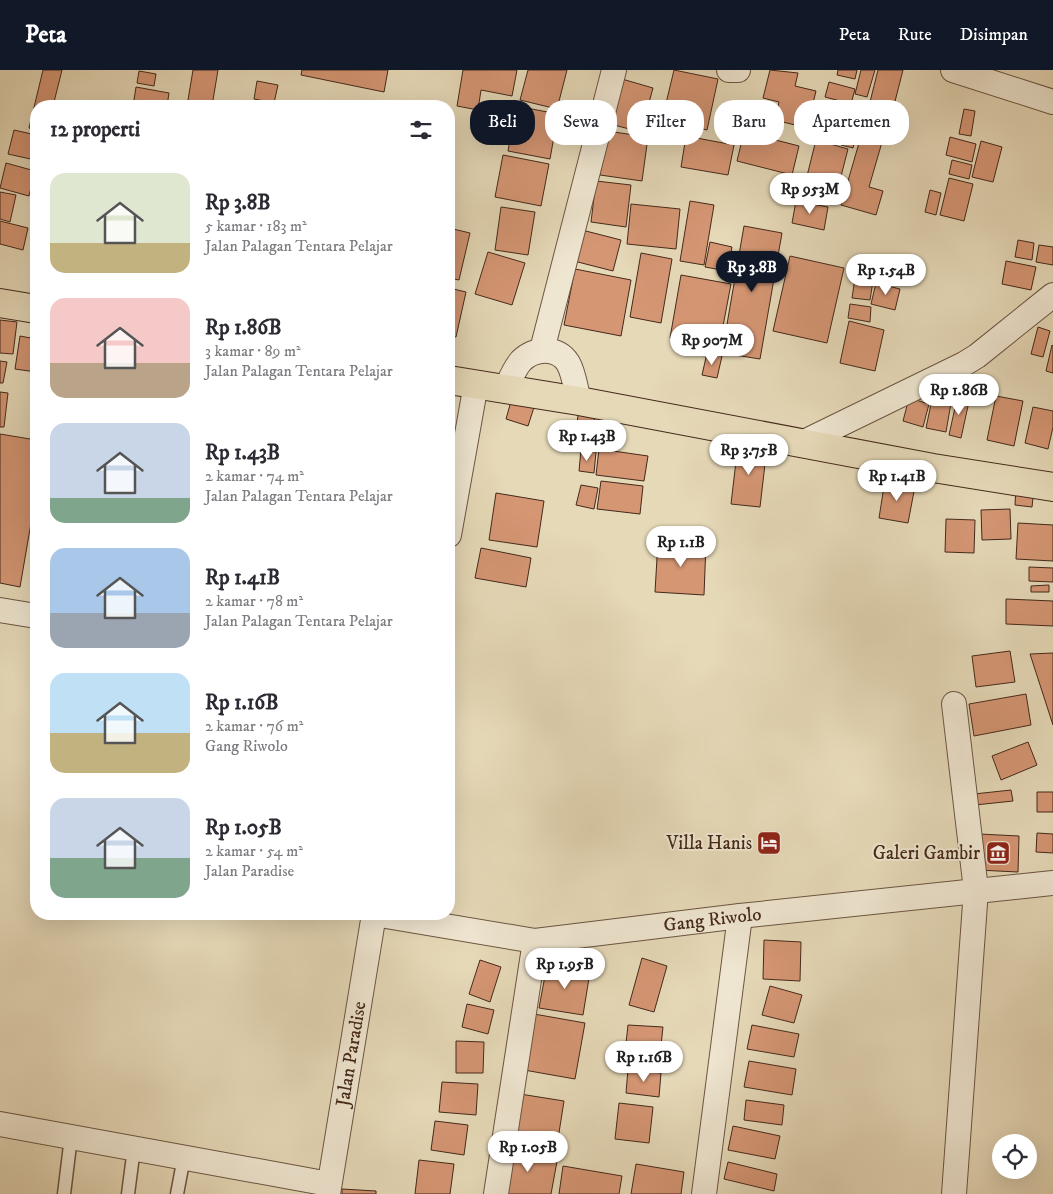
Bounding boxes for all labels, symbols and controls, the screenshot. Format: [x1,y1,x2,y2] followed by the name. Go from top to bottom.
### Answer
[25,20,66,50] text: Peta
[839,24,870,46] text: Peta
[898,24,932,46] text: Rute
[960,24,1028,46] text: Disimpan
[470,100,535,145] chip: Beli
[545,100,617,145] chip: Sewa
[627,100,704,145] chip: Filter
[714,100,784,145] chip: Baru
[794,100,909,145] chip: Apartemen
[407,116,435,144] icon: filters
[50,117,140,143] text: 12 properti
[764,172,856,215] pin: Rp 953M
[781,179,839,199] text: Rp 953M
[205,190,271,216] text: Rp 3.8B
[90,193,150,253] icon: home
[205,216,307,236] text: 5 kamar · 183 m²
[205,236,393,256] text: Jalan Palagan Tentara Pelajar
[706,250,798,293] pin: Rp 3.8B
[834,254,938,296] pin: Rp 1.54B
[727,257,777,277] text: Rp 3.8B
[857,260,915,280] text: Rp 1.54B
[205,315,281,341] text: Rp 1.86B
[90,318,150,378] icon: home
[666,324,758,366] pin: Rp 907M
[681,330,743,350] text: Rp 907M
[205,341,301,361] text: 3 kamar · 89 m²
[205,361,393,381] text: Jalan Palagan Tentara Pelajar
[907,374,1011,416] pin: Rp 1.86B
[930,380,988,400] text: Rp 1.86B
[535,420,639,462] pin: Rp 1.43B
[558,426,616,446] text: Rp 1.43B
[697,434,801,476] pin: Rp 3.75B
[205,440,280,466] text: Rp 1.43B
[720,440,778,460] text: Rp 3.75B
[90,443,150,503] icon: home
[845,460,949,502] pin: Rp 1.41B
[205,466,304,486] text: 2 kamar · 74 m²
[868,466,926,486] text: Rp 1.41B
[205,486,393,506] text: Jalan Palagan Tentara Pelajar
[635,526,727,568] pin: Rp 1.1B
[657,532,705,552] text: Rp 1.1B
[205,565,280,591] text: Rp 1.41B
[90,568,150,628] icon: home
[205,591,303,611] text: 2 kamar · 78 m²
[205,611,393,631] text: Jalan Palagan Tentara Pelajar
[205,690,279,716] text: Rp 1.16B
[90,693,150,753] icon: home
[205,716,303,736] text: 2 kamar · 76 m²
[205,736,288,756] text: Gang Riwolo
[205,815,282,841] text: Rp 1.05B
[90,818,150,878] icon: home
[756,830,782,856] hotel icon: Villa Hanis
[665,832,752,855] place label: Villa Hanis
[985,840,1011,866] museum icon: Galeri Gambir
[205,841,303,861] text: 2 kamar · 54 m²
[873,842,980,865] place label: Galeri Gambir
[205,861,294,881] text: Jalan Paradise
[662,902,763,937] street label: Gang Riwolo
[513,948,617,990] pin: Rp 1.95B
[536,954,594,974] text: Rp 1.95B
[331,1000,371,1110] street label: Jalan Paradise
[592,1040,696,1083] pin: Rp 1.16B
[616,1047,672,1067] text: Rp 1.16B
[476,1130,580,1173] pin: Rp 1.05B
[992,1134,1037,1179] map controls
[992,1134,1037,1179] button: locate
[499,1137,557,1157] text: Rp 1.05B

